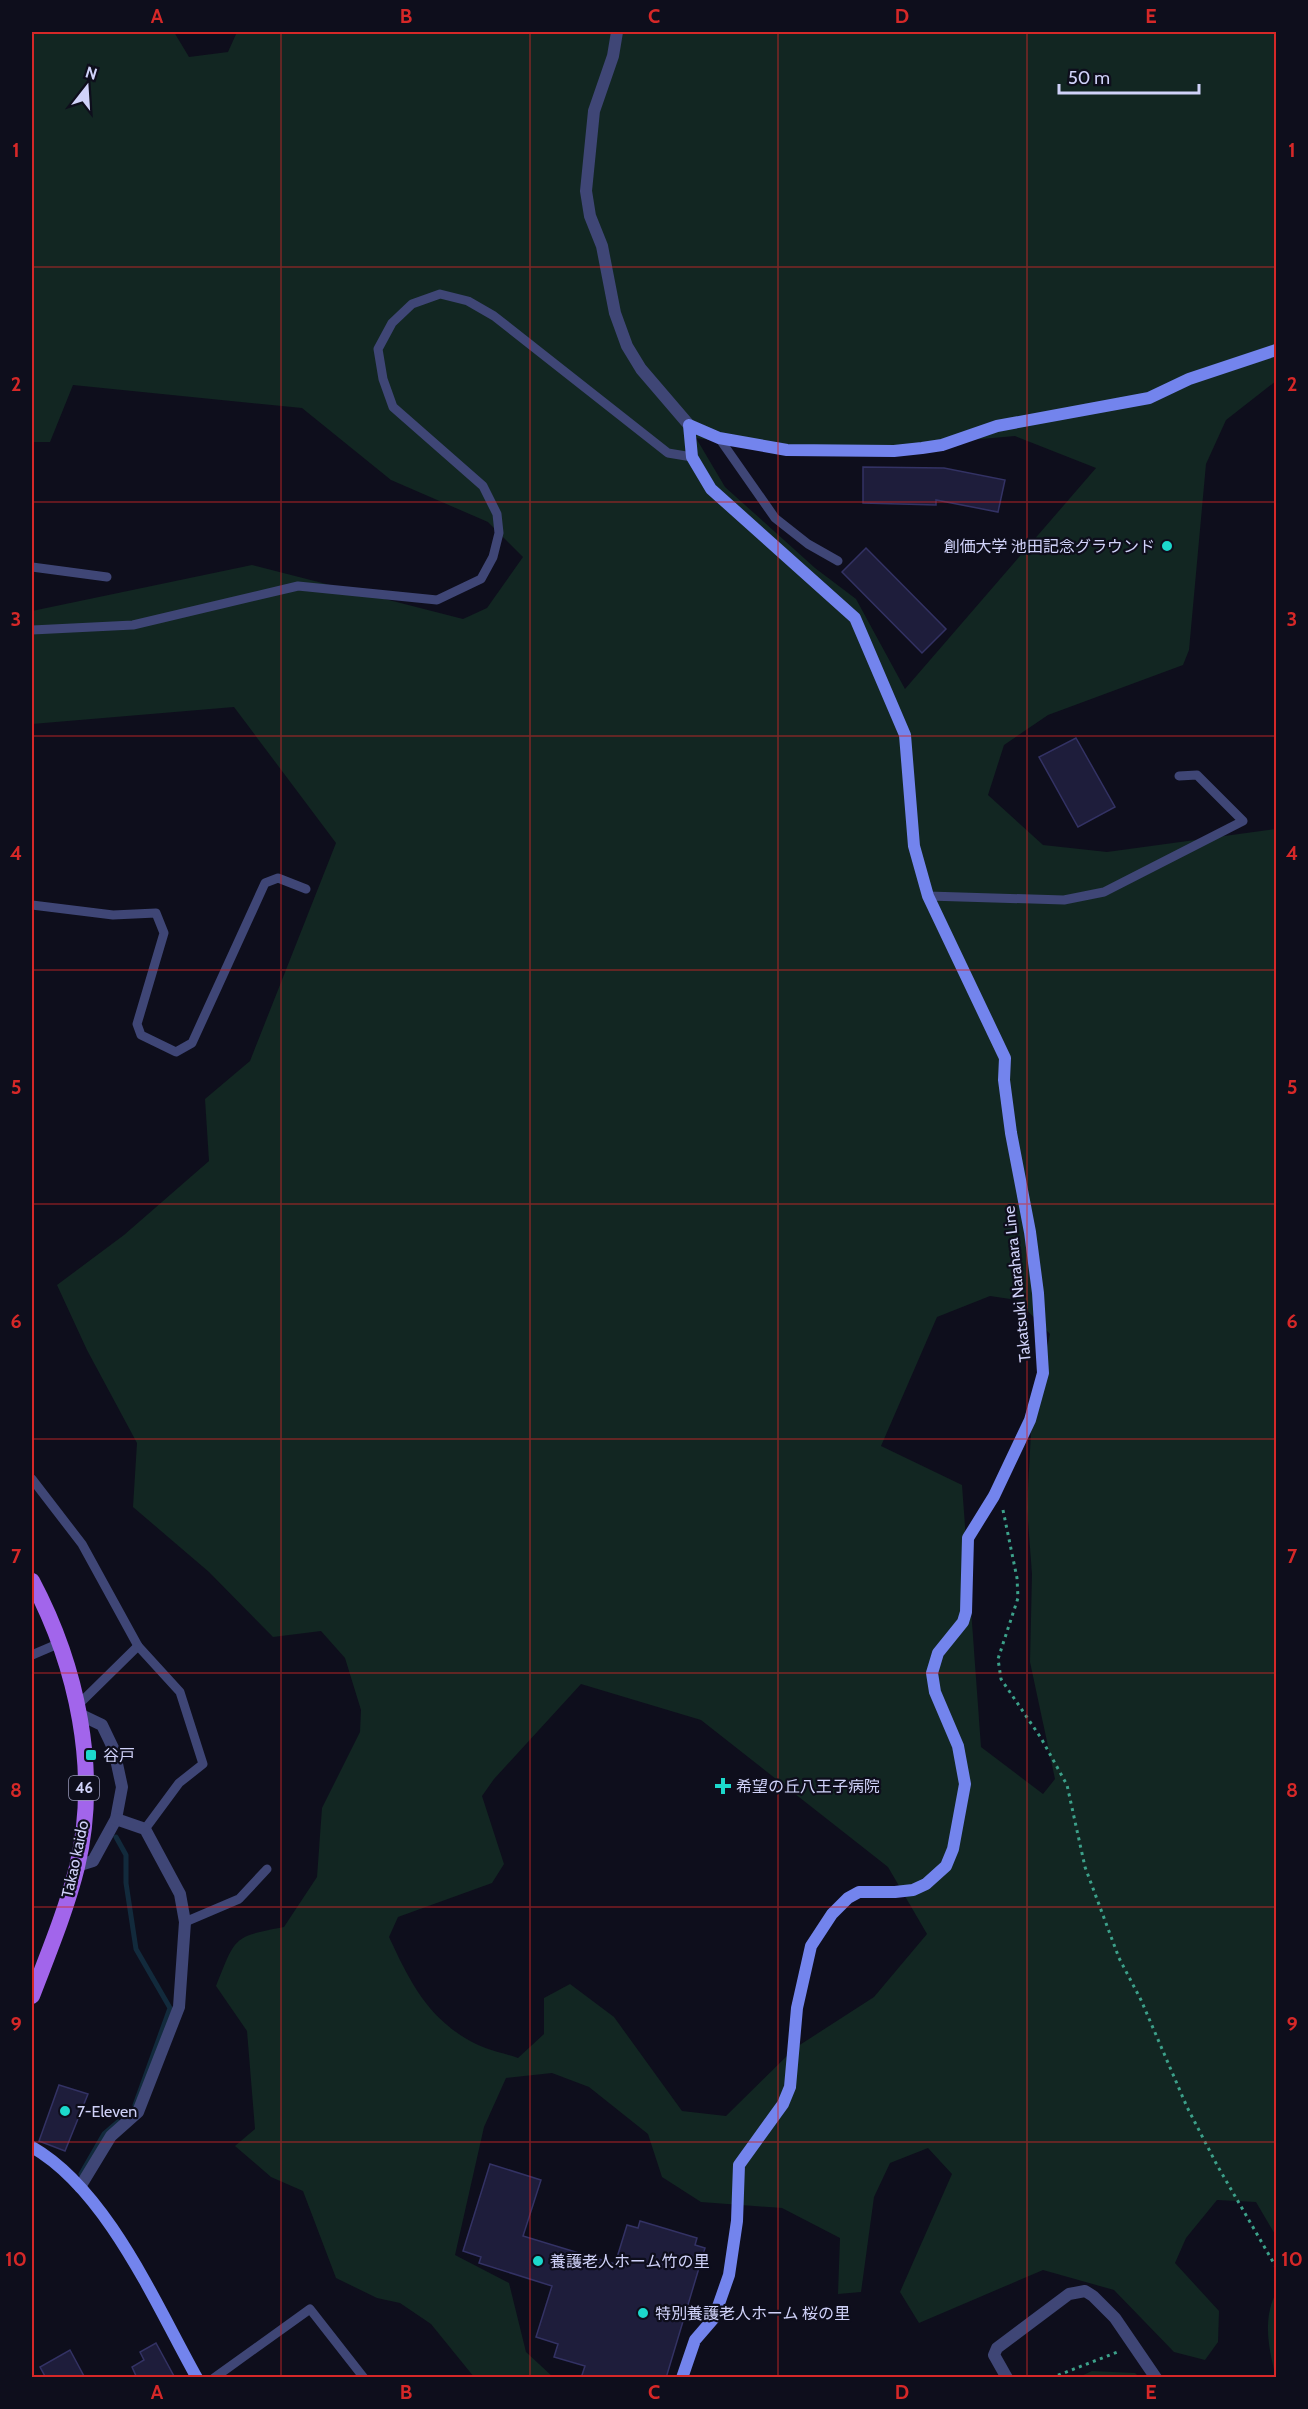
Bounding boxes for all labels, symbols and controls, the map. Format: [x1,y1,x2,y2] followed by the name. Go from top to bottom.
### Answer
[151,4,164,28] text: A
[400,4,412,28] text: B
[648,4,660,28] text: C
[895,4,909,28] text: D
[1145,4,1157,28] text: E
[57,57,117,117] north arrow
[1059,57,1198,95] scale bar
[83,62,99,84] text: N
[1068,67,1110,89] text: 50 m
[12,138,20,162] text: 1
[1288,138,1296,162] text: 1
[11,372,21,396] text: 2
[1287,372,1297,396] text: 2
[943,537,1155,556] place label: 創価大学 池田記念グラウンド
[1160,539,1174,553] marker: 創価大学 池田記念グラウンド
[11,607,21,631] text: 3
[1287,607,1297,631] text: 3
[10,841,22,865] text: 4
[1286,841,1298,865] text: 4
[11,1075,21,1099] text: 5
[1287,1075,1297,1099] text: 5
[999,1205,1035,1363] street label: Takatsuki Narahara Line
[10,1309,22,1333] text: 6
[1286,1309,1298,1333] text: 6
[11,1544,22,1568] text: 7
[1287,1544,1298,1568] text: 7
[103,1746,135,1765] place label: 谷戸
[84,1748,98,1762] marker: 谷戸
[69,1776,99,1800] road number: 46
[714,1777,732,1795] marker: 希望の丘八王子病院
[736,1777,880,1796] place label: 希望の丘八王子病院
[10,1778,22,1802] text: 8
[1286,1778,1298,1802] text: 8
[58,1819,92,1899] street label: Takao kaido
[10,2012,22,2036] text: 9
[1286,2012,1298,2036] text: 9
[77,2102,137,2121] place label: 7-Eleven
[58,2104,72,2118] marker: 7-Eleven
[5,2247,27,2271] text: 10
[1281,2247,1303,2271] text: 10
[550,2252,710,2271] place label: 養護老人ホーム竹の里
[531,2254,545,2268] marker: 養護老人ホーム竹の里
[655,2304,850,2323] place label: 特別養護老人ホーム 桜の里
[636,2306,650,2320] marker: 特別養護老人ホーム 桜の里
[151,2380,164,2404] text: A
[400,2380,412,2404] text: B
[648,2380,660,2404] text: C
[895,2380,909,2404] text: D
[1145,2380,1157,2404] text: E

